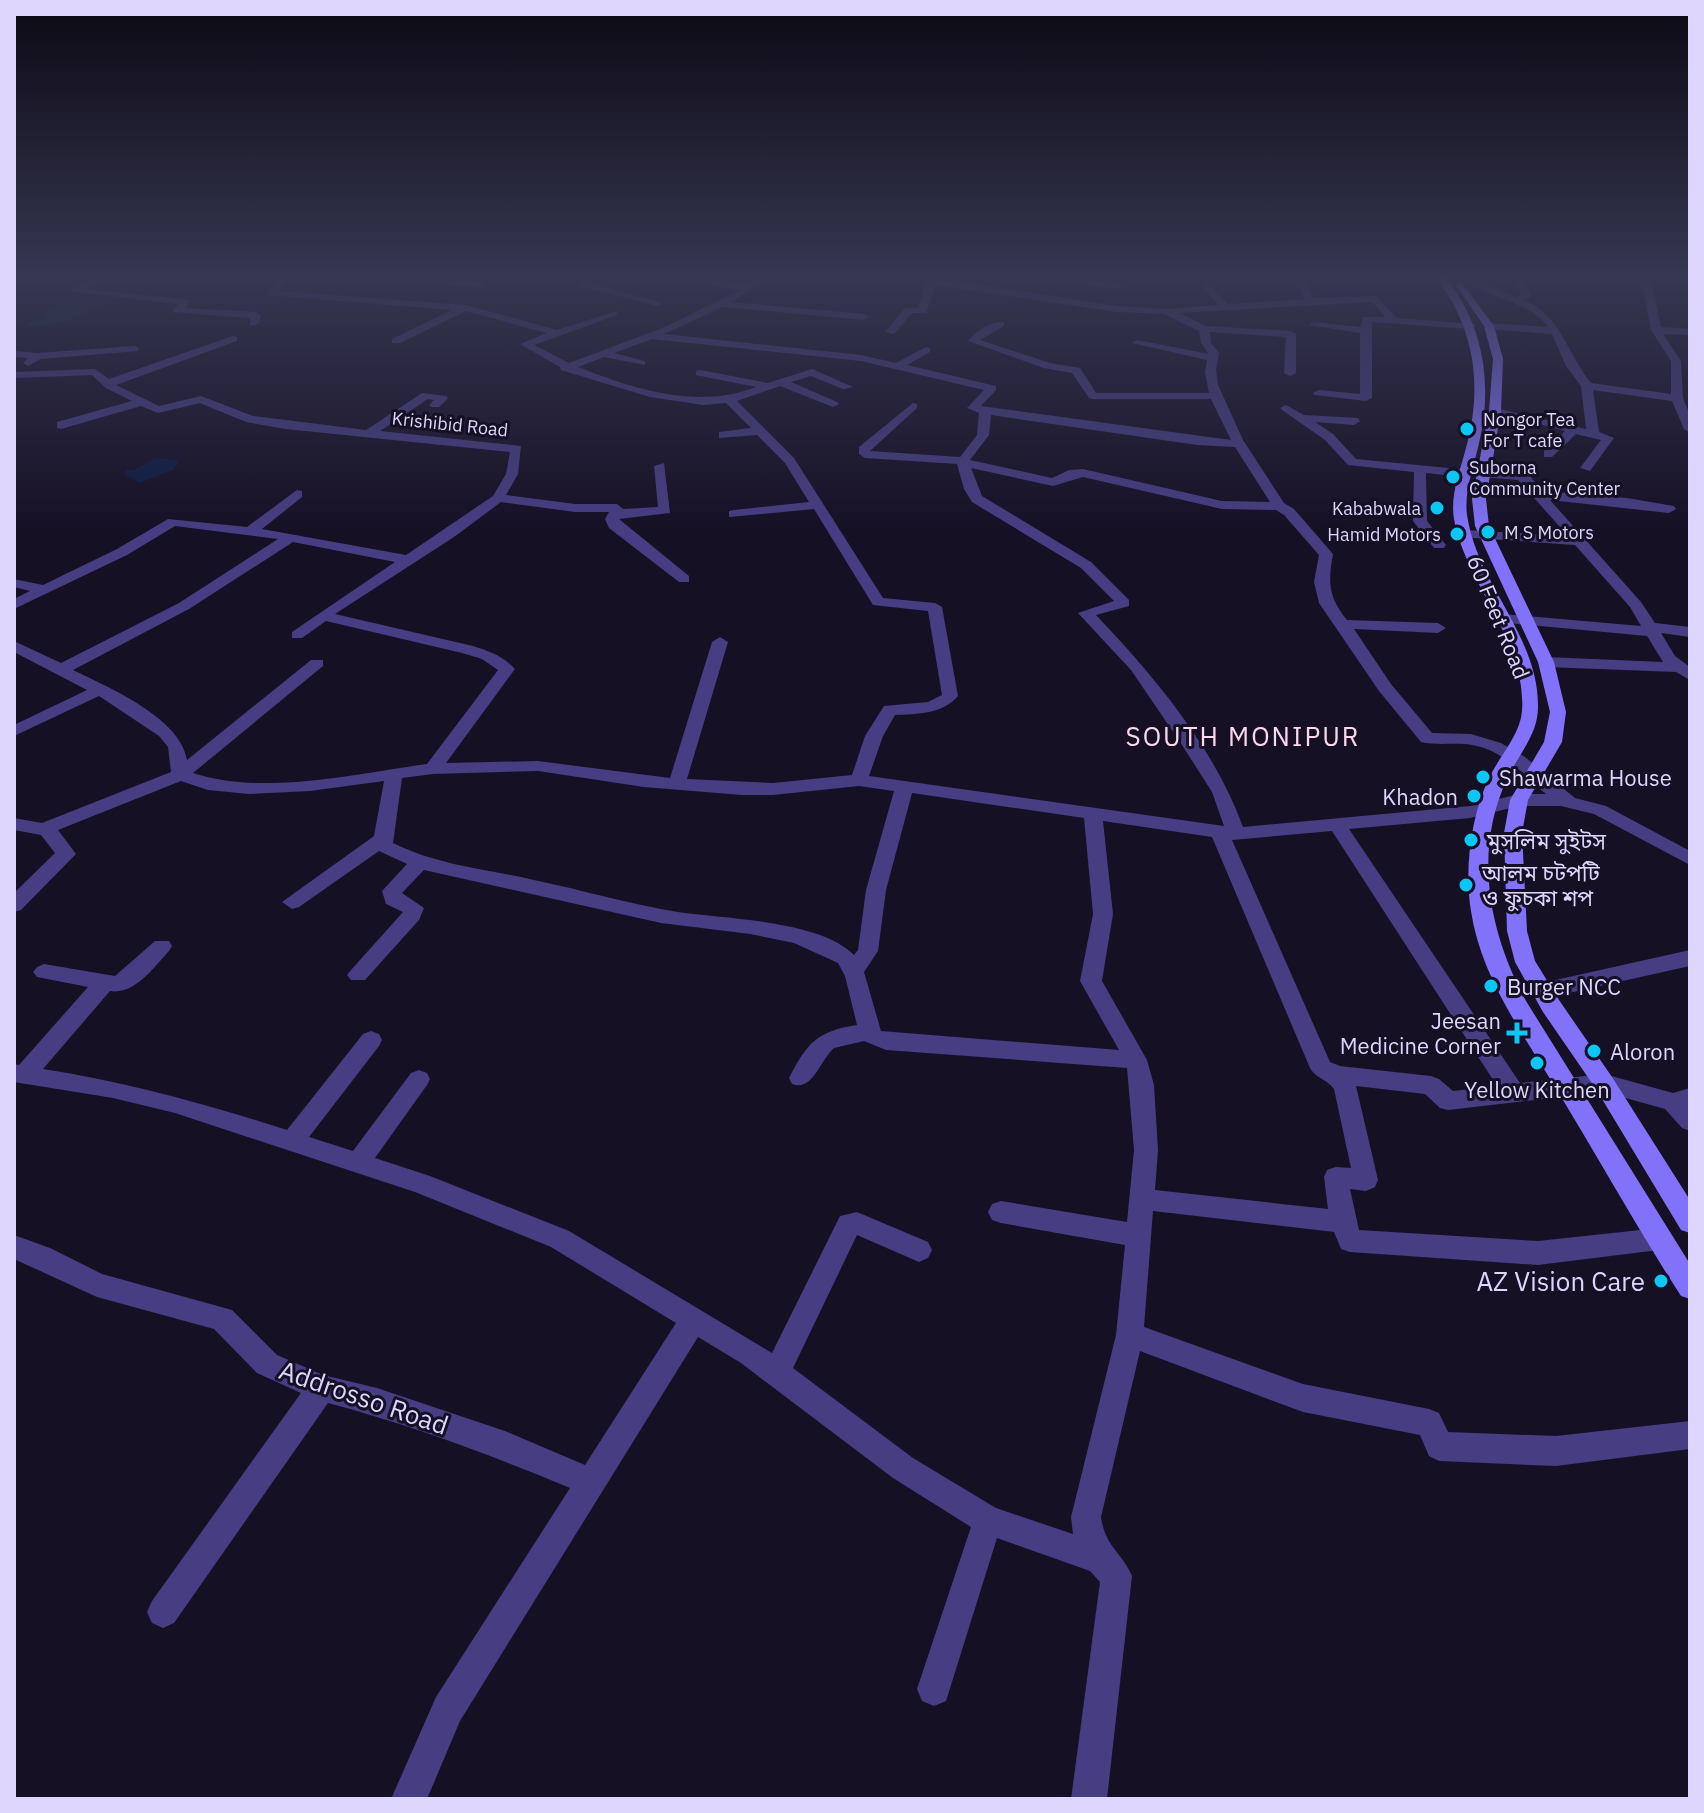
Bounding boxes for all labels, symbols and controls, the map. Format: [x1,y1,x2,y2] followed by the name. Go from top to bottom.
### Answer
[391,406,509,442] street label: Krishibid Road
[1483,408,1575,452] place label: Nongor Tea For T cafe
[1458,420,1476,438] marker: Nongor Tea For T cafe
[1469,456,1621,500] place label: Suborna Community Center
[1444,468,1462,486] marker: Suborna Community Center
[1332,497,1421,520] place label: Kababwala
[1428,499,1446,517] marker: Kababwala
[1504,521,1594,544] place label: M S Motors
[1327,523,1441,546] place label: Hamid Motors
[1479,523,1497,541] marker: M S Motors
[1448,525,1466,543] marker: Hamid Motors
[1461,551,1537,683] street label: 60 Feet Road
[1126,719,1360,753] district label: SOUTH MONIPUR
[1499,763,1672,792] place label: Shawarma House
[1474,768,1492,786] marker: Shawarma House
[1382,782,1458,811] place label: Khadon
[1465,787,1483,805] marker: Khadon
[1486,826,1606,855] place label: মুসলিম সুইটস
[1462,831,1480,849] marker: মুসলিম সুইটস
[1481,858,1601,912] place label: আলম চটপটি ও ফুচকা শপ
[1457,876,1475,894] marker: আলম চটপটি ও ফুচকা শপ
[1507,972,1621,1001] place label: Burger NCC
[1482,977,1500,995] marker: Burger NCC
[1340,1006,1501,1060] place label: Jeesan Medicine Corner
[1508,1024,1526,1042] marker: Jeesan Medicine Corner
[1610,1037,1675,1066] place label: Aloron
[1585,1042,1603,1060] marker: Aloron
[1528,1054,1546,1072] marker: Yellow Kitchen
[1464,1075,1610,1104] place label: Yellow Kitchen
[1476,1264,1645,1298] place label: AZ Vision Care
[1652,1272,1670,1290] marker: AZ Vision Care
[275,1352,453,1442] street label: Addrosso Road

